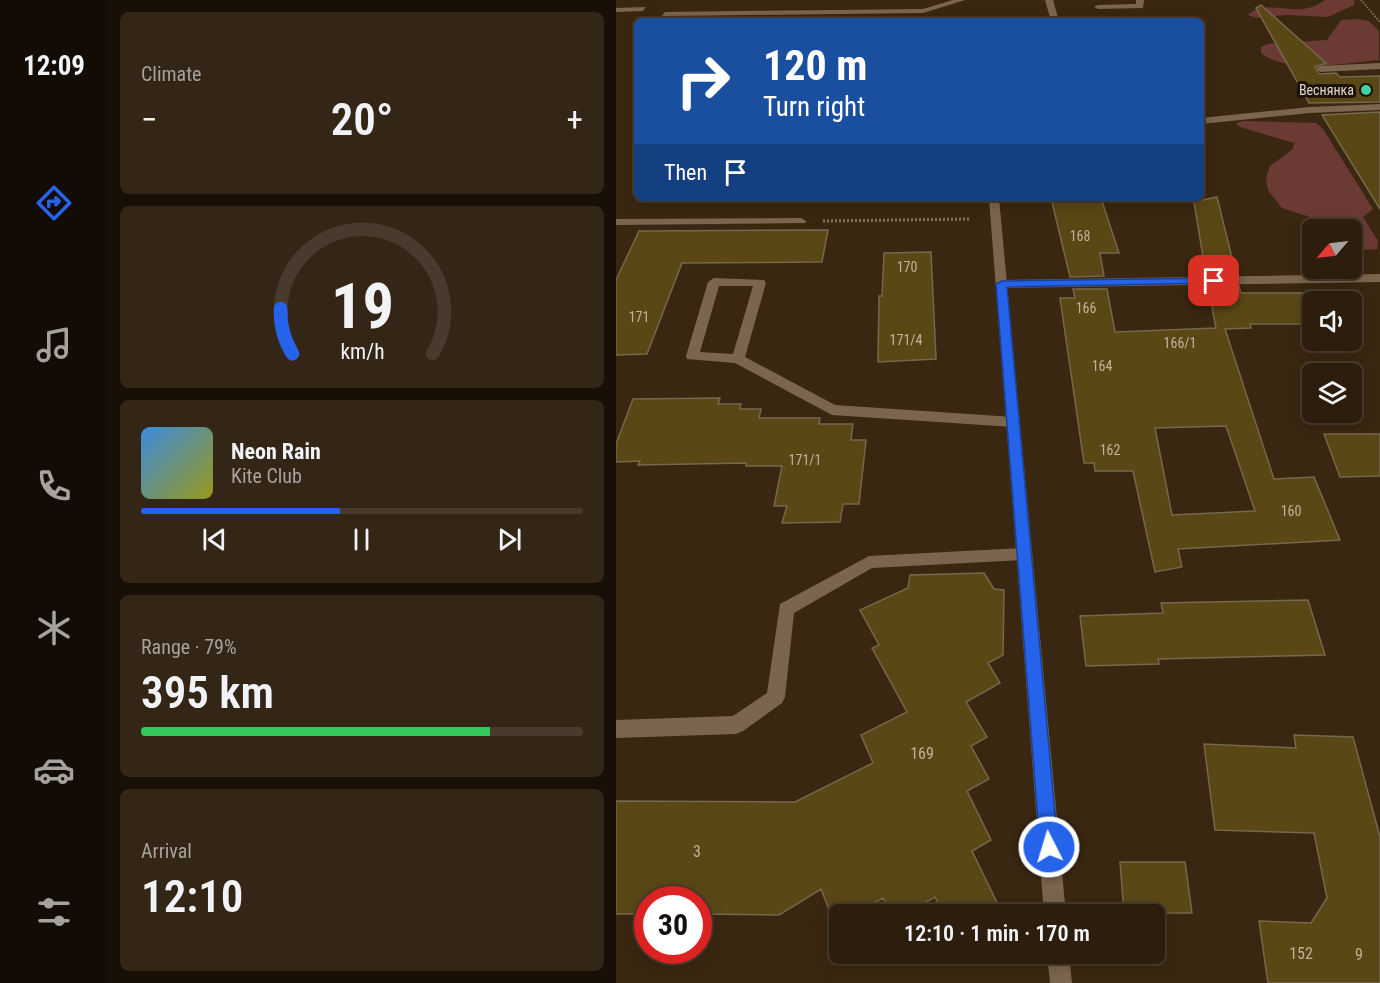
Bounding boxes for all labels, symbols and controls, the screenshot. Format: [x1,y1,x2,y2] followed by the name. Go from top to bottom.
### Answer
[763,41,868,90] text: 120 m
[664,42,742,120] icon: right
[23,50,85,82] text: 12:09
[141,62,201,86] text: Climate
[1299,82,1354,98] place label: Веснянка
[1359,83,1373,97] marker: Веснянка
[763,91,865,123] text: Turn right
[331,93,393,146] text: 20°
[141,100,158,139] text: −
[567,100,583,139] text: +
[719,156,752,189] icon: arrive
[664,160,707,185] text: Then
[33,182,75,224] icon: directions
[1302,219,1362,279] north arrow
[1302,219,1362,423] map controls
[1070,228,1090,244] house number: 168
[1188,255,1239,306] pin
[897,259,917,275] house number: 170
[1197,264,1230,297] icon: arrive
[330,270,394,343] text: 19
[1302,291,1362,351] button: sound
[1076,300,1096,316] house number: 166
[629,309,649,325] house number: 171
[33,324,75,366] icon: music
[890,332,923,348] house number: 171/4
[1164,335,1196,351] house number: 166/1
[340,340,384,365] text: km/h
[1092,358,1112,374] house number: 164
[1302,363,1362,423] button: layers
[231,439,321,464] text: Neon Rain
[1100,442,1120,458] house number: 162
[789,452,821,468] house number: 171/1
[231,464,302,488] text: Kite Club
[33,465,75,507] icon: phone
[1281,503,1301,519] house number: 160
[198,523,231,556] icon: previous
[345,523,378,556] icon: pause
[493,523,526,556] icon: next
[33,607,75,649] icon: climate
[141,635,237,659] text: Range · 79%
[141,666,274,719] text: 395 km
[910,744,934,763] house number: 169
[33,749,75,791] icon: car
[1017,815,1081,879] position arrow
[141,839,192,863] text: Arrival
[693,842,701,861] house number: 3
[141,870,243,923] text: 12:10
[634,886,712,964] speed limit sign: 30
[33,891,75,933] icon: filters
[904,921,1090,946] text: 12:10 · 1 min · 170 m
[1289,944,1313,963] house number: 152
[1355,945,1363,964] house number: 9

